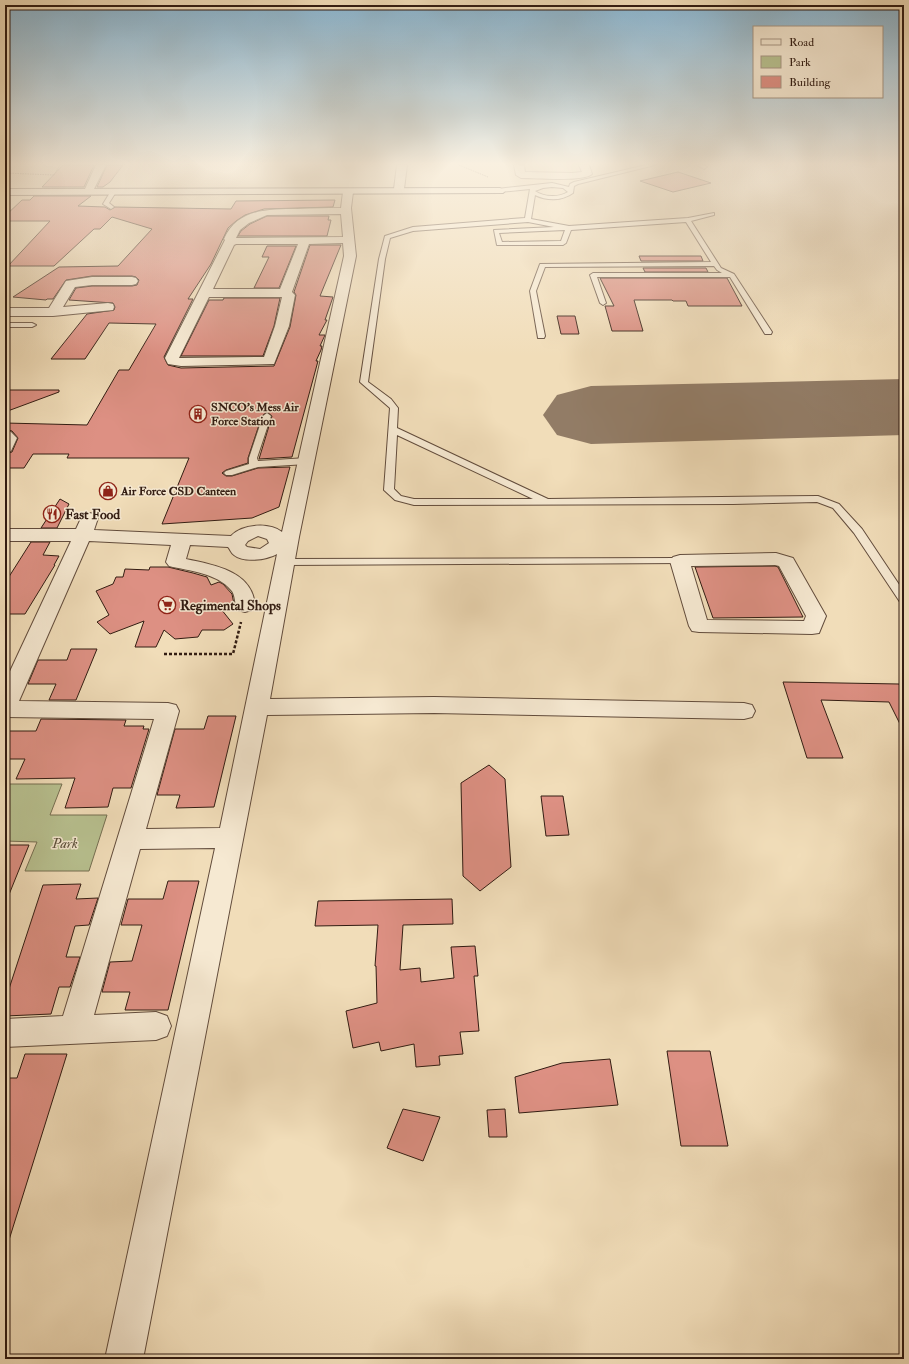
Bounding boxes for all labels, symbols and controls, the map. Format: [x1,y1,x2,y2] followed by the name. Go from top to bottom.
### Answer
[753,26,883,98] legend
[789,35,814,50] text: Road
[789,55,811,70] text: Park
[789,75,832,90] text: Building
[211,400,299,429] place label: SNCO's Mess Air Force Station
[188,404,208,424] building icon: SNCO's Mess Air Force Station
[98,481,118,501] shop icon: Air Force CSD Canteen
[120,484,237,499] place label: Air Force CSD Canteen
[42,504,62,524] restaurant icon: Fast Food
[65,506,120,523] place label: Fast Food
[157,595,177,615] supermarket icon: Regimental Shops
[180,597,281,615] place label: Regimental Shops
[51,835,78,852] park label: Park

